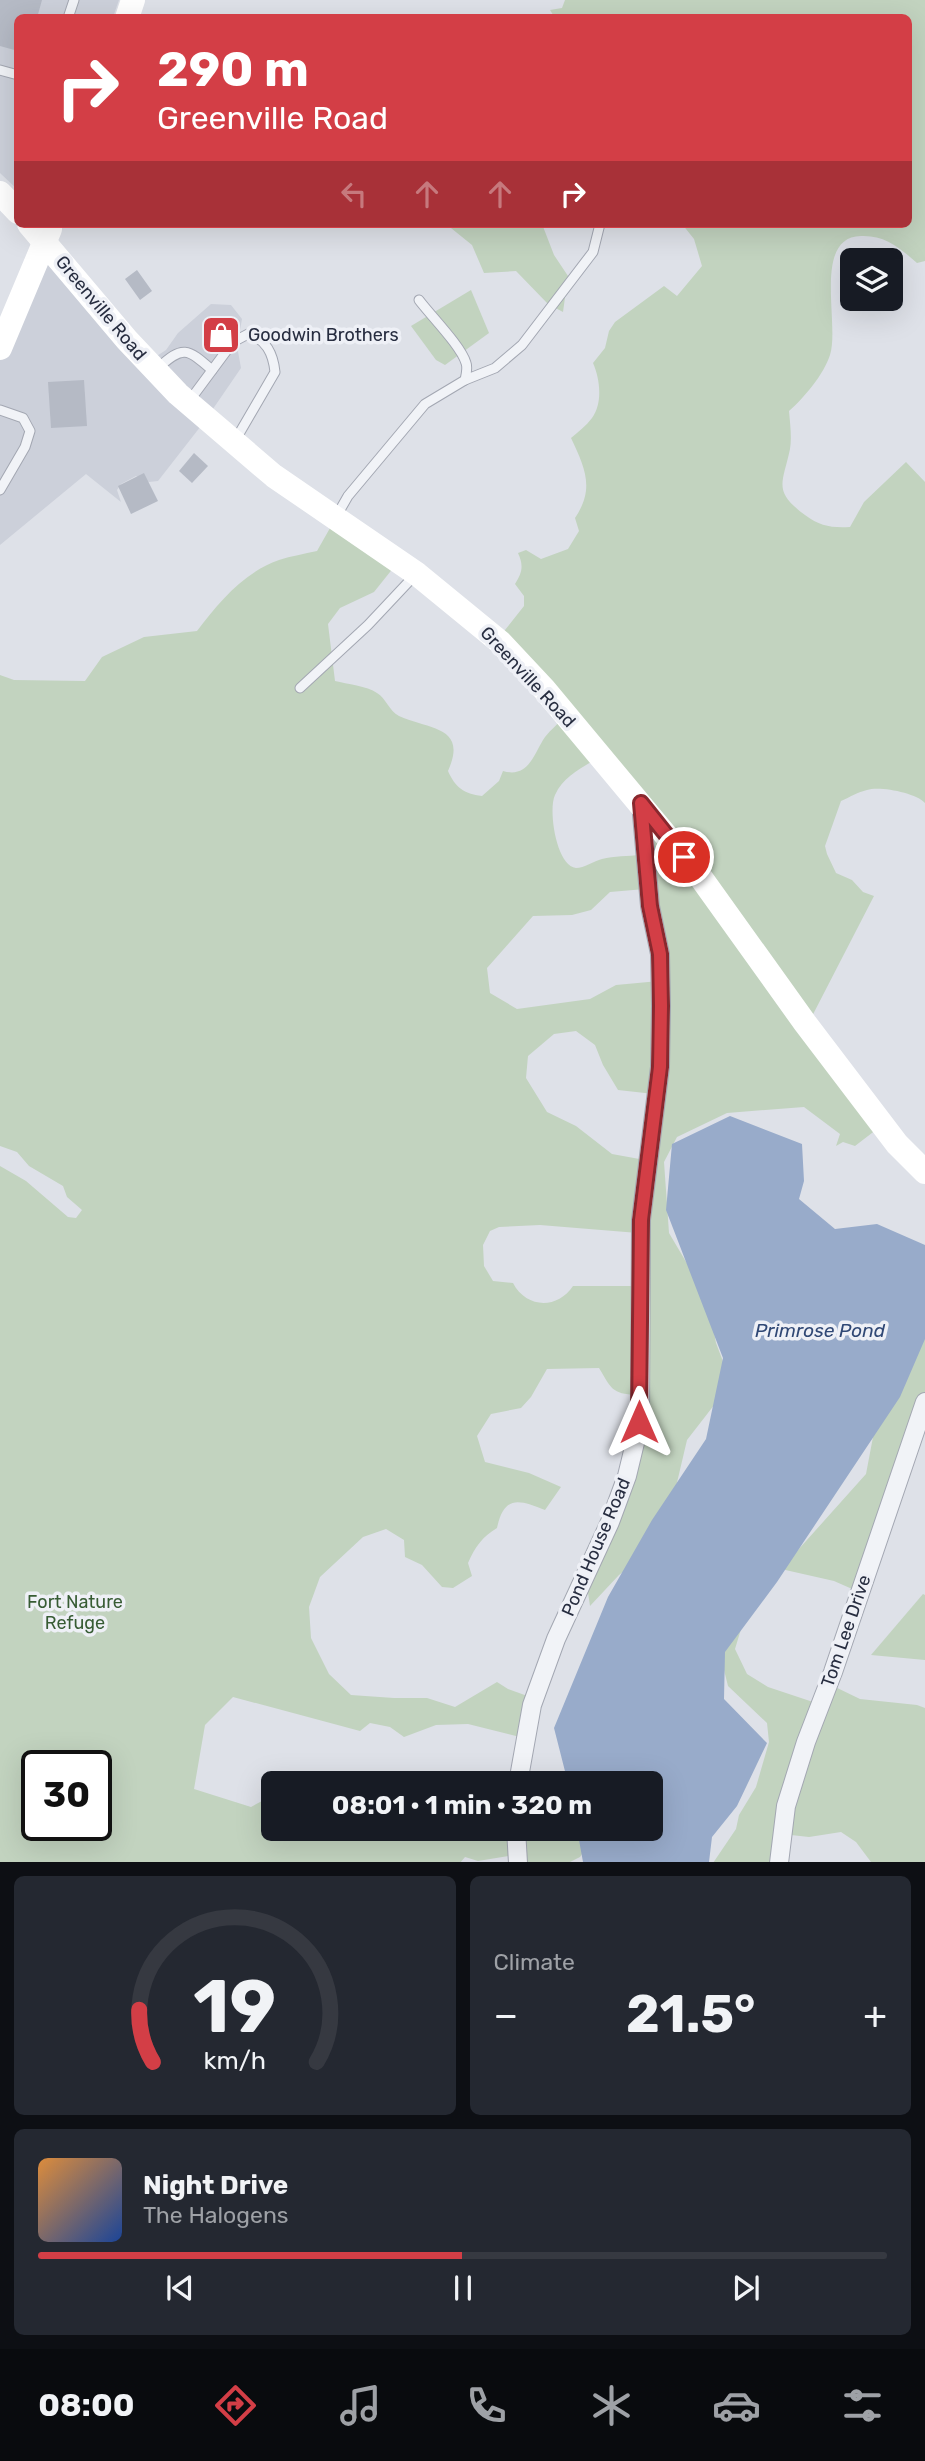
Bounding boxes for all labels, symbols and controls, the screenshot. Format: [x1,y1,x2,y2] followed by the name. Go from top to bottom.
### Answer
[157,40,309,98] text: 290 m
[42,42,133,133] icon: right
[157,99,388,137] text: Greenville Road
[335,175,373,213] icon: left
[408,175,446,213] icon: ahead
[481,175,519,213] icon: ahead
[554,175,592,213] icon: right
[840,248,903,311] map controls
[840,248,903,311] button: layers
[51,251,151,365] street label: Greenville Road
[200,314,242,356] shop icon: Goodwin Brothers
[248,324,399,346] place label: Goodwin Brothers
[476,622,580,732] street label: Greenville Road
[654,827,714,887] pin
[665,838,703,876] icon: arrive
[755,1319,886,1342] water label: Primrose Pond
[602,1385,676,1459] position arrow
[557,1475,635,1619] street label: Pond House Road
[817,1572,875,1690] street label: Tom Lee Drive
[27,1591,123,1634] park label: Fort Nature Refuge
[21,1750,112,1841] speed limit sign: 30
[332,1790,592,1821] text: 08:01 · 1 min · 320 m
[494,1948,575,1976] text: Climate
[193,1964,276,2050] text: 19
[626,1983,755,2045] text: 21.5°
[494,1992,518,2038] text: −
[863,1992,887,2038] text: +
[204,2045,266,2074] text: km/h
[143,2170,288,2201] text: Night Drive
[143,2201,289,2229] text: The Halogens
[161,2269,199,2307] icon: previous
[444,2269,482,2307] icon: pause
[727,2269,765,2307] icon: next
[211,2381,260,2430] icon: directions
[336,2381,385,2430] icon: music
[462,2381,511,2430] icon: phone
[587,2381,636,2430] icon: climate
[712,2381,761,2430] icon: car
[838,2381,887,2430] icon: filters
[38,2386,134,2424] text: 08:00

